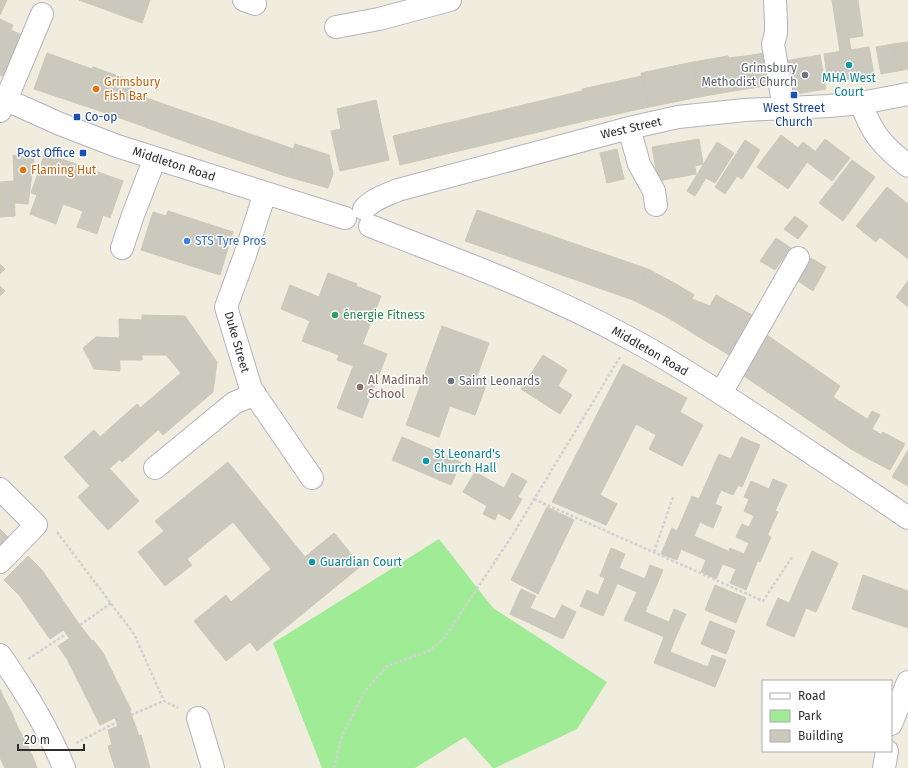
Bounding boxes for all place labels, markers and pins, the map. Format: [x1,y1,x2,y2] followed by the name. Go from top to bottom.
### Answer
[844,60,854,70] marker: MHA West Court
[701,61,797,89] place label: Grimsbury Methodist Church
[800,70,810,80] marker: Grimsbury Methodist Church
[822,71,877,99] place label: MHA West Court
[104,75,160,103] place label: Grimsbury Fish Bar
[91,84,101,94] marker: Grimsbury Fish Bar
[789,90,799,100] marker: West Street Church
[763,101,826,129] place label: West Street Church
[85,110,117,124] place label: Co-op
[72,112,82,122] marker: Co-op
[17,146,75,160] place label: Post Office
[78,148,88,158] marker: Post Office
[31,163,97,177] place label: Flaming Hut
[18,165,28,175] marker: Flaming Hut
[195,234,267,248] place label: STS Tyre Pros
[182,236,192,246] marker: STS Tyre Pros
[343,308,425,322] place label: énergie Fitness
[330,310,340,320] marker: énergie Fitness
[368,373,429,401] place label: Al Madinah School
[459,374,540,388] place label: Saint Leonards
[446,376,456,386] marker: Saint Leonards
[355,382,365,392] marker: Al Madinah School
[434,447,501,475] place label: St Leonard's Church Hall
[421,456,431,466] marker: St Leonard's Church Hall
[320,555,403,569] place label: Guardian Court
[307,557,317,567] marker: Guardian Court

